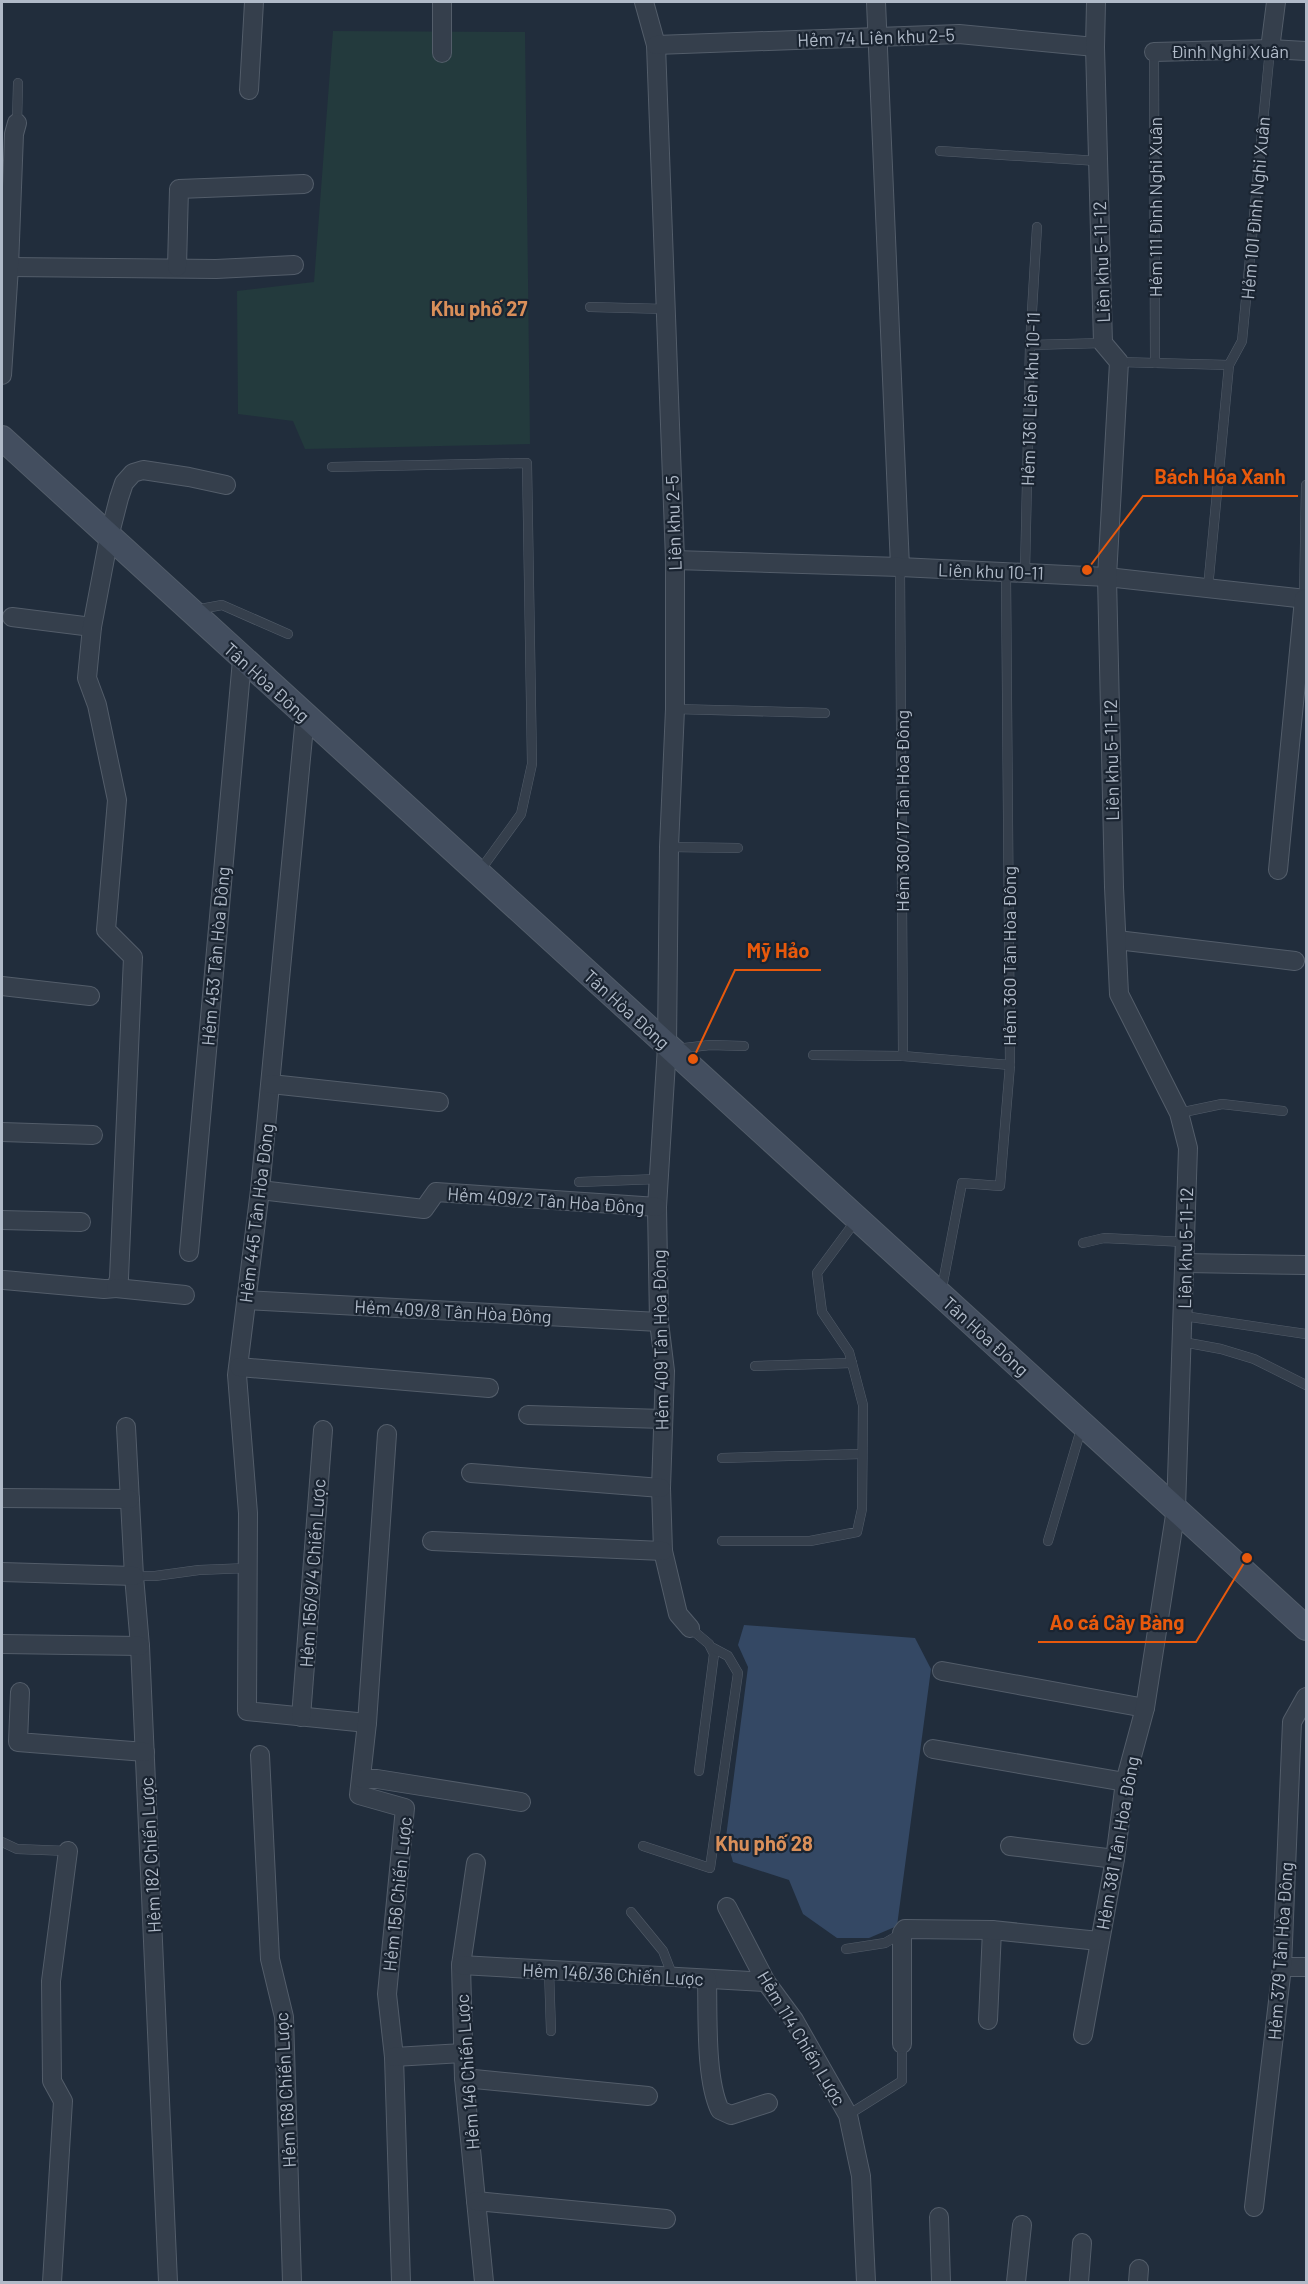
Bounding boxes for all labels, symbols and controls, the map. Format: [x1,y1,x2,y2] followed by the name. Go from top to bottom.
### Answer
[797,23,955,51] street label: Hẻm 74 Liên khu 2-5
[1171,40,1289,62] street label: Đình Nghi Xuân
[1236,116,1274,300] street label: Hẻm 101 Đình Nghi Xuân
[1144,117,1166,297] street label: Hẻm 111 Đình Nghi Xuân
[1088,201,1114,323] street label: Liên khu 5-11-12
[431,296,527,320] district label: Khu phố 27
[1016,312,1044,486] street label: Hẻm 136 Liên khu 10-11
[1143,458,1298,496] callout: Bách Hóa Xanh
[1154,464,1286,488] text: Bách Hóa Xanh
[660,475,686,571] street label: Liên khu 2-5
[938,558,1044,584] street label: Liên khu 10-11
[220,638,314,726] street label: Tân Hòa Đông
[1099,699,1123,821] street label: Liên khu 5-11-12
[891,710,913,912] street label: Hẻm 360/17 Tân Hòa Đông
[196,865,234,1047] street label: Hẻm 453 Tân Hòa Đông
[998,866,1020,1046] street label: Hẻm 360 Tân Hòa Đông
[735,932,821,970] callout: Mỹ Hảo
[747,938,809,962] text: Mỹ Hảo
[580,965,674,1053] street label: Tân Hòa Đông
[234,1122,278,1304] street label: Hẻm 445 Tân Hòa Đông
[447,1182,645,1218] street label: Hẻm 409/2 Tân Hòa Đông
[1173,1187,1197,1309] street label: Liên khu 5-11-12
[647,1249,673,1431] street label: Hẻm 409 Tân Hòa Đông
[939,1292,1033,1380] street label: Tân Hòa Đông
[354,1295,552,1327] street label: Hẻm 409/8 Tân Hòa Đông
[294,1478,330,1668] street label: Hẻm 156/9/4 Chiến Lược
[1038,1604,1196,1642] callout: Ao cá Cây Bàng
[1050,1610,1184,1634] text: Ao cá Cây Bàng
[1091,1755,1143,1931] street label: Hẻm 381 Tân Hòa Đông
[135,1777,165,1933] street label: Hẻm 182 Chiến Lược
[378,1816,416,1972] street label: Hẻm 156 Chiến Lược
[715,1831,813,1855] district label: Khu phố 28
[1263,1861,1297,2041] street label: Hẻm 379 Tân Hòa Đông
[522,1958,704,1990] street label: Hẻm 146/36 Chiến Lược
[753,1967,851,2109] street label: Hẻm 114 Chiến Lược
[451,1993,483,2151] street label: Hẻm 146 Chiến Lược
[270,2012,300,2168] street label: Hẻm 168 Chiến Lược

